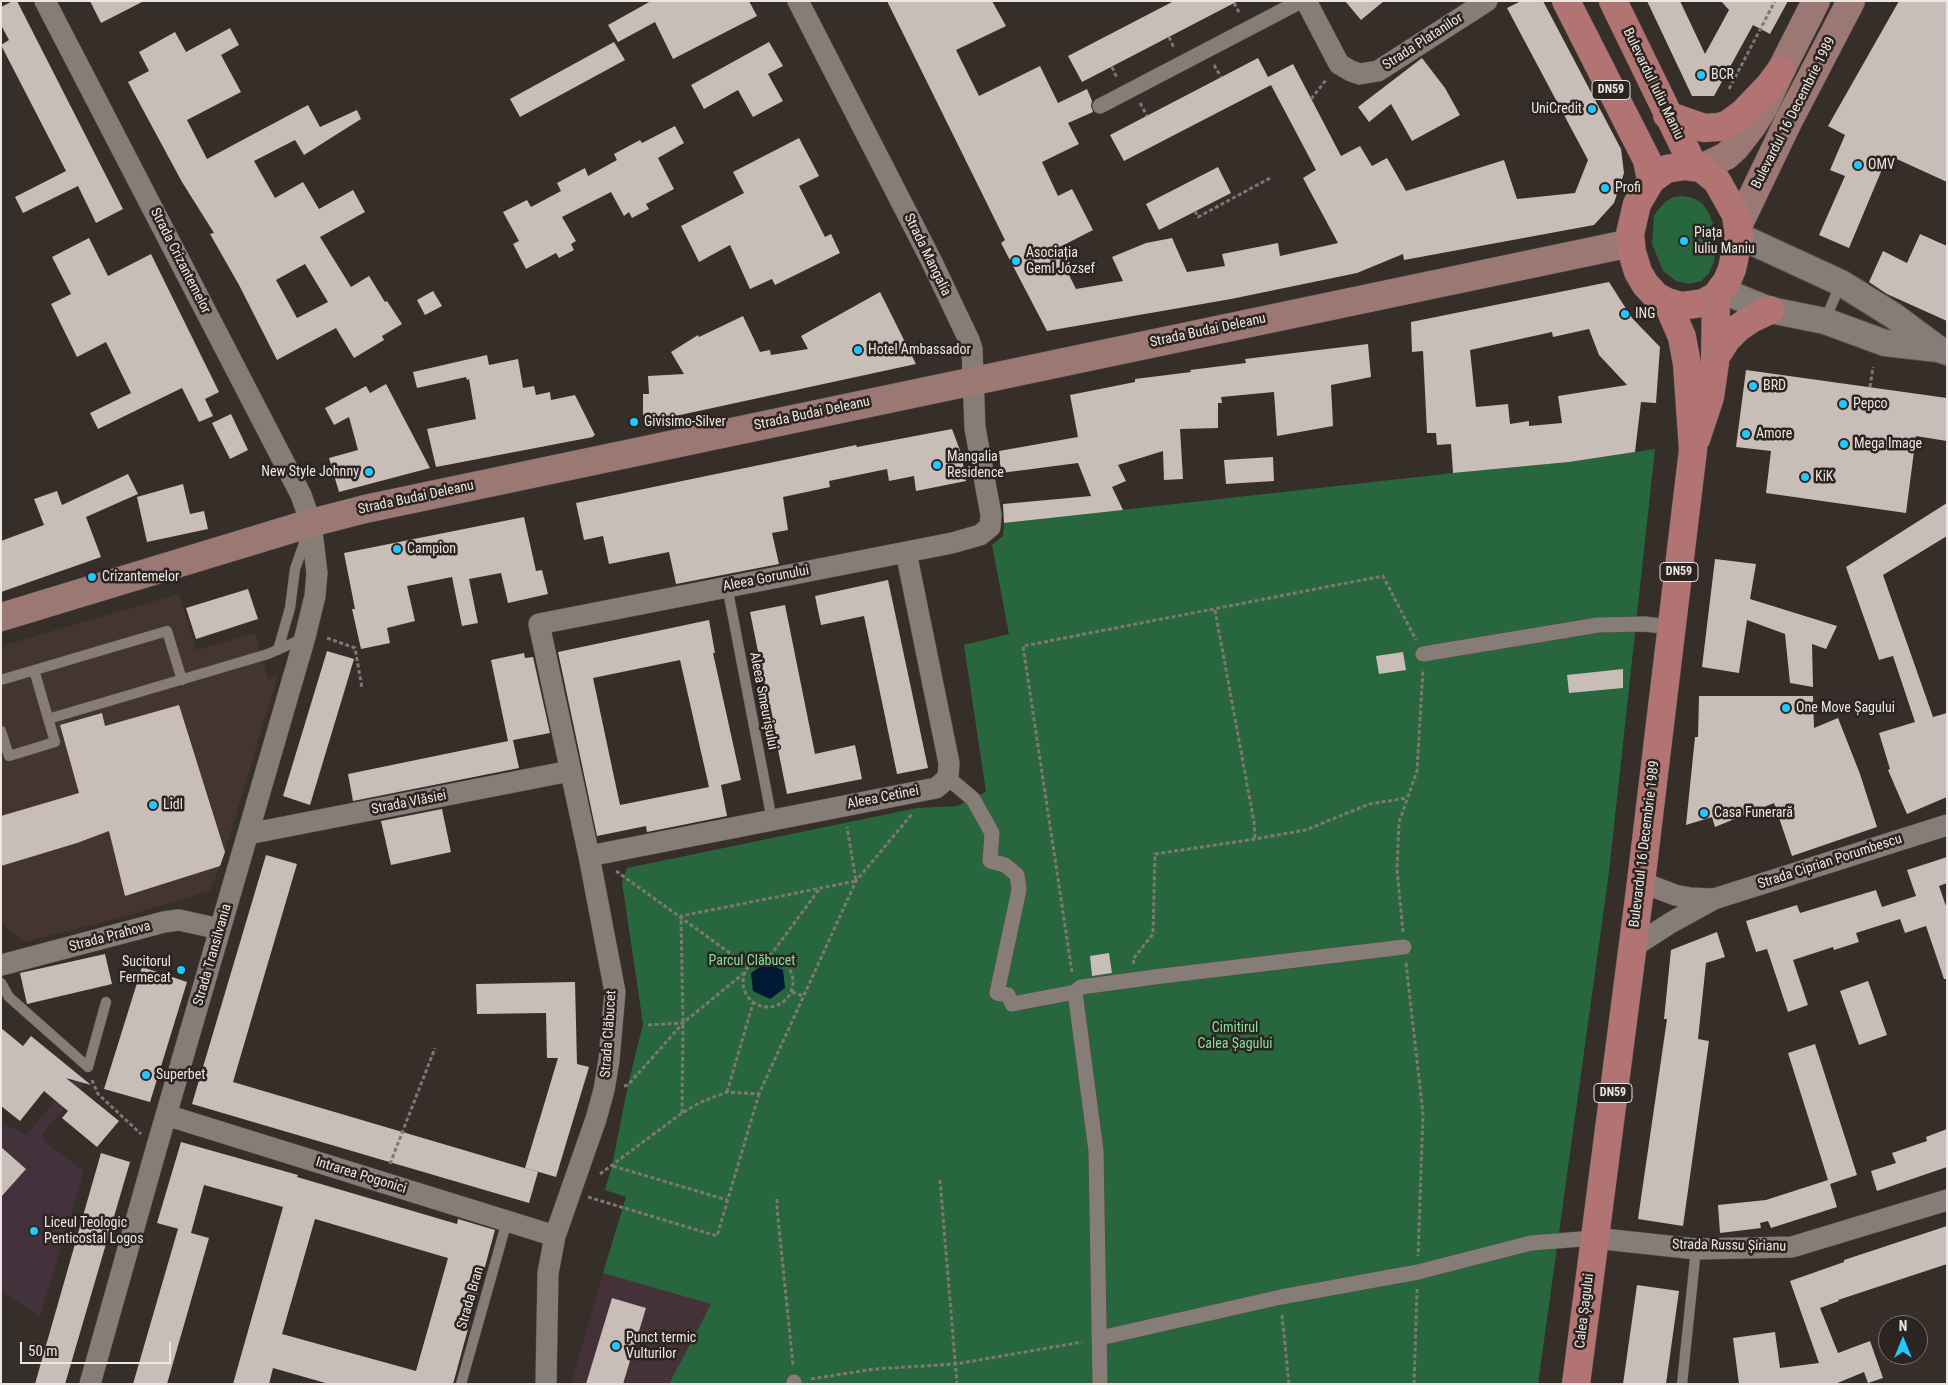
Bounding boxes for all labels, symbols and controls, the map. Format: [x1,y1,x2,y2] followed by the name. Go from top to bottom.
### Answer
[1380,10,1466,74] street label: Strada Platanilor
[1619,26,1687,142] street label: Bulevardul Iuliu Maniu
[1748,34,1840,192] street label: Bulevardul 16 Decembrie 1989
[1711,67,1734,83] place label: BCR
[1695,69,1707,81] marker: BCR
[1592,80,1630,100] road number: DN59
[1531,101,1582,117] place label: UniCredit
[1586,103,1598,115] marker: UniCredit
[1868,157,1895,173] place label: OMV
[1852,159,1864,171] marker: OMV
[1615,180,1641,196] place label: Profi
[1599,182,1611,194] marker: Profi
[146,205,214,317] street label: Strada Crizantemelor
[900,211,954,299] street label: Strada Mangalia
[1694,225,1755,258] place label: Piața Iuliu Maniu
[1678,235,1690,247] marker: Piața Iuliu Maniu
[1026,245,1095,278] place label: Asociația Geml József
[1010,255,1022,267] marker: Asociația Geml József
[1635,306,1655,322] place label: ING
[1619,308,1631,320] marker: ING
[1149,311,1267,351] street label: Strada Budai Deleanu
[868,342,971,358] place label: Hotel Ambassador
[852,344,864,356] marker: Hotel Ambassador
[1763,378,1786,394] place label: BRD
[1747,380,1759,392] marker: BRD
[753,394,871,434] street label: Strada Budai Deleanu
[1853,396,1888,412] place label: Pepco
[1837,398,1849,410] marker: Pepco
[644,414,726,430] place label: Givisimo-Silver
[628,416,640,428] marker: Givisimo-Silver
[1756,426,1792,442] place label: Amore
[1740,428,1752,440] marker: Amore
[1854,436,1922,452] place label: Mega Image
[1838,438,1850,450] marker: Mega Image
[947,449,1004,482] place label: Mangalia Residence
[931,459,943,471] marker: Mangalia Residence
[261,464,359,480] place label: New Style Johnny
[363,466,375,478] marker: New Style Johnny
[1815,469,1833,485] place label: KiK
[1799,471,1811,483] marker: KiK
[357,478,475,518] street label: Strada Budai Deleanu
[407,541,456,557] place label: Campion
[391,543,403,555] marker: Campion
[721,562,811,596] street label: Aleea Gorunului
[1660,562,1698,582] road number: DN59
[102,569,179,585] place label: Crizantemelor
[86,571,98,583] marker: Crizantemelor
[745,651,781,751] street label: Aleea Smeurișului
[1796,700,1895,716] place label: One Move Șagului
[1780,702,1792,714] marker: One Move Șagului
[1626,760,1664,928] street label: Bulevardul 16 Decembrie 1989
[846,783,920,813] street label: Aleea Cetinei
[370,787,448,819] street label: Strada Vlăsiei
[163,797,183,813] place label: Lidl
[147,799,159,811] marker: Lidl
[1714,805,1793,821] place label: Casa Funerară
[1698,807,1710,819] marker: Casa Funerară
[1756,831,1904,893] street label: Strada Ciprian Porumbescu
[190,902,236,1008] street label: Strada Transilvania
[67,918,153,956] street label: Strada Prahova
[709,953,795,969] park label: Parcul Clăbucet
[119,954,171,986] place label: Sucitorul Fermecat
[175,964,187,976] marker: Sucitorul Fermecat
[598,990,620,1078] street label: Strada Clăbucet
[1197,1020,1273,1052] park label: Cimitirul Calea Șagului
[156,1067,205,1083] place label: Superbet
[140,1069,152,1081] marker: Superbet
[1594,1084,1632,1102] road number: DN59
[314,1154,408,1198] street label: Intrarea Pogonici
[44,1215,144,1248] place label: Liceul Teologic Penticostal Logos
[28,1225,40,1237] marker: Liceul Teologic Penticostal Logos
[1672,1237,1786,1255] street label: Strada Russu Șirianu
[454,1265,488,1331] street label: Strada Bran
[1572,1273,1598,1349] street label: Calea Șagului
[1878,1315,1928,1365] north arrow
[1899,1318,1907,1334] text: N
[626,1330,696,1362] place label: Punct termic Vulturilor
[22,1332,174,1364] scale bar
[610,1340,622,1352] marker: Punct termic Vulturilor
[28,1342,58,1360] text: 50 m

